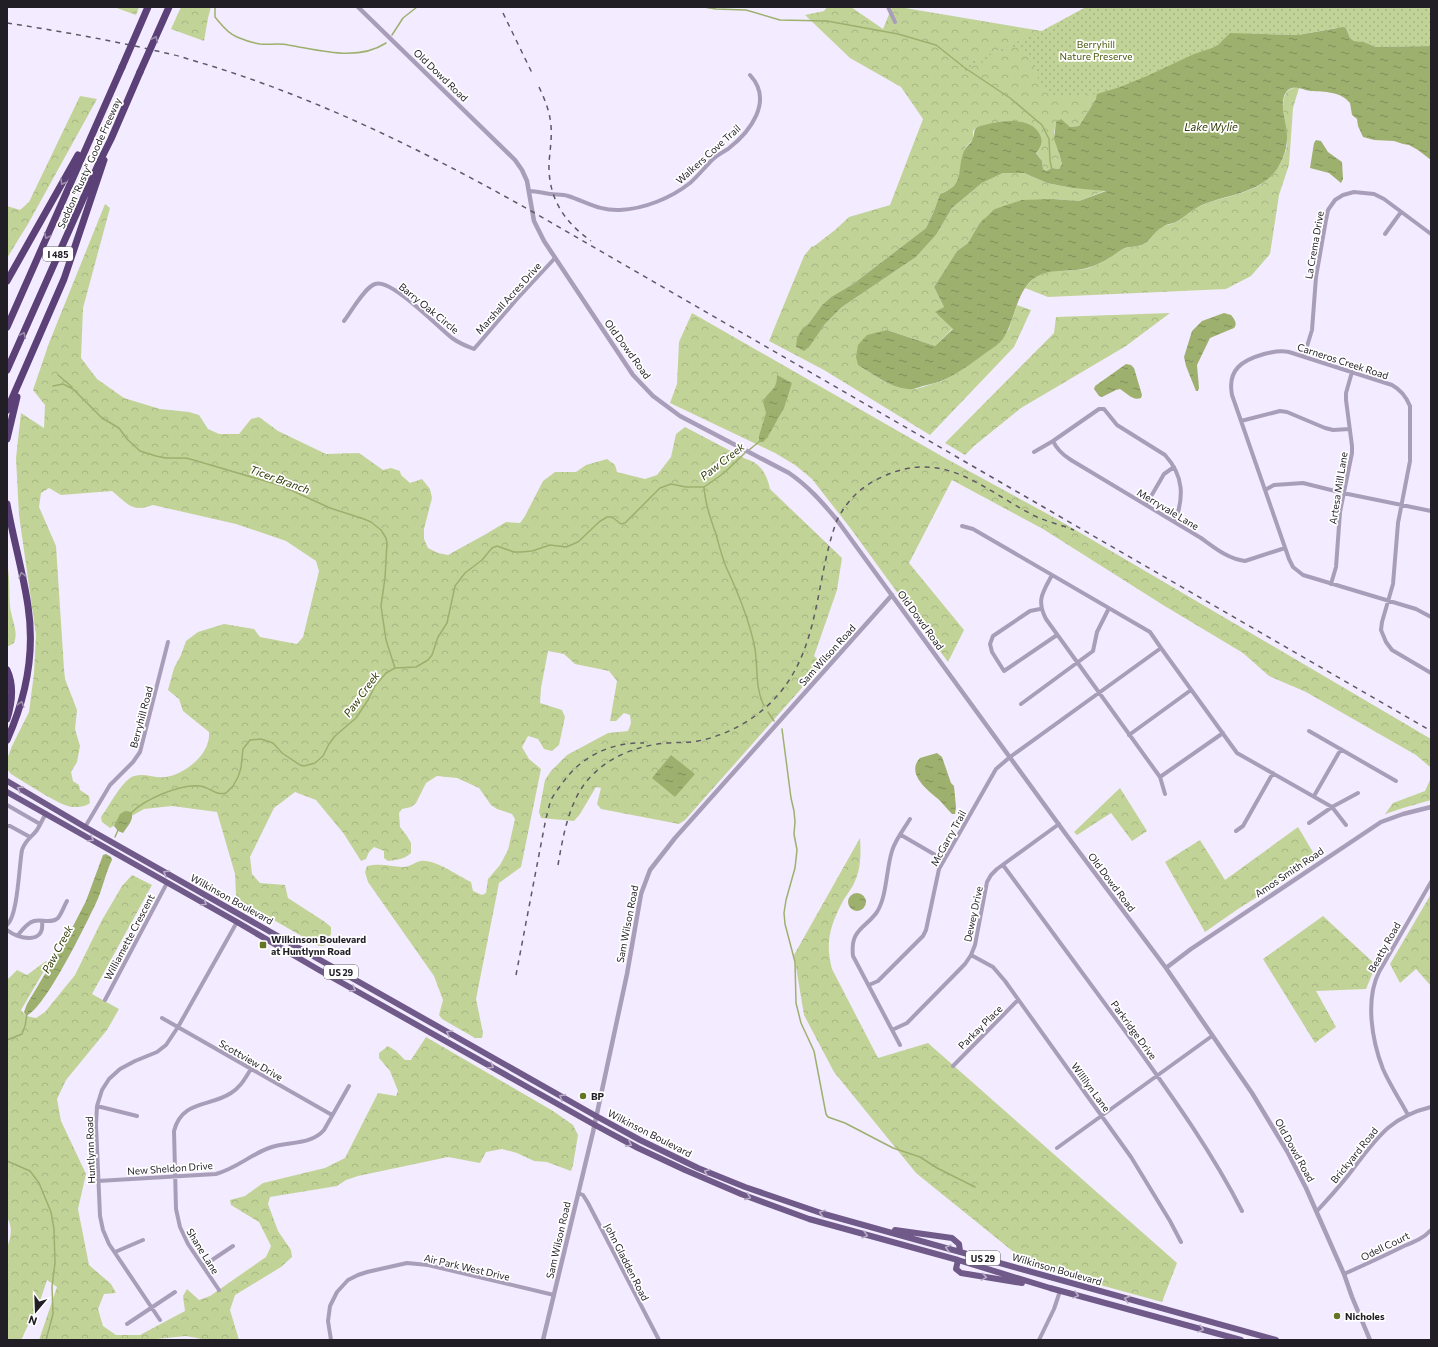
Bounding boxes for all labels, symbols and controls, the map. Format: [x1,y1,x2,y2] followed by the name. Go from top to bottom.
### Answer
[150,36,158,44] one-way arrow
[1060,38,1132,62] park label: Berryhill Nature Preserve
[411,46,471,104] street label: Old Dowd Road
[55,96,123,230] street label: Seddon "Rusty" Goode Freeway
[1184,120,1238,133] water label: Lake Wylie
[673,122,743,186] street label: Walkers Cove Trail
[61,178,68,185] one-way arrow
[1302,210,1326,280] street label: La Crema Drive
[44,232,52,240] one-way arrow
[43,247,73,261] road number: I 485
[473,260,543,336] street label: Marshall Acres Drive
[397,280,461,336] street label: Barry Oak Circle
[602,317,654,381] street label: Old Dowd Road
[18,331,26,339] one-way arrow
[1296,341,1390,381] street label: Carneros Creek Road
[697,439,748,482] water label: Paw Creek
[1326,451,1350,525] street label: Artesa Mill Lane
[248,462,312,496] water label: Ticer Branch
[1135,486,1201,532] street label: Merryvale Lane
[18,572,26,579] one-way arrow
[895,588,947,652] street label: Old Dowd Road
[796,622,858,688] street label: Sam Wilson Road
[340,668,382,719] water label: Paw Creek
[127,685,155,749] street label: Berryhill Road
[16,701,25,708] one-way arrow
[17,786,24,793] one-way arrow
[928,808,968,868] street label: McGarry Trail
[87,835,94,842] one-way arrow
[1252,844,1326,899] street label: Amos Smith Road
[1086,850,1138,914] street label: Old Dowd Road
[162,870,170,877] one-way arrow
[189,871,276,927] street label: Wilkinson Boulevard
[614,884,640,964] street label: Sam Wilson Road
[961,885,985,943] street label: Dewey Drive
[101,892,157,982] street label: Williamette Crescent
[200,899,207,906] one-way arrow
[1365,920,1403,974] street label: Beatty Road
[39,922,76,975] water label: Paw Creek
[271,933,366,957] place label: Wilkinson Boulevard at Huntlynn Road
[258,940,268,950] marker: Wilkinson Boulevard at Huntlynn Road
[324,965,358,979] road number: US 29
[349,985,356,992] one-way arrow
[1109,998,1159,1062] street label: Parkridge Drive
[955,1002,1005,1052] street label: Parkay Place
[446,1031,453,1038] one-way arrow
[217,1037,285,1083] street label: Scottview Drive
[1069,1060,1113,1114] street label: Willilyn Lane
[487,1062,494,1069] one-way arrow
[591,1090,605,1102] place label: BP
[578,1091,588,1101] marker: BP
[559,1095,566,1102] one-way arrow
[606,1107,694,1160] street label: Wilkinson Boulevard
[83,1116,97,1184] street label: Huntlynn Road
[1273,1116,1317,1184] street label: Old Dowd Road
[1328,1124,1380,1185] street label: Brickyard Road
[625,1139,632,1146] one-way arrow
[127,1159,213,1177] street label: New Sheldon Drive
[704,1169,712,1177] one-way arrow
[744,1192,751,1200] one-way arrow
[543,1200,573,1280] street label: Sam Wilson Road
[819,1209,826,1218] one-way arrow
[602,1221,652,1303] street label: John Gladden Road
[184,1226,222,1276] street label: Shane Lane
[1359,1229,1411,1263] street label: Odell Court
[861,1230,868,1239] one-way arrow
[944,1244,951,1253] one-way arrow
[1011,1250,1103,1288] street label: Wilkinson Boulevard
[423,1251,511,1283] street label: Air Park West Drive
[966,1251,1000,1265] road number: US 29
[980,1272,987,1281] one-way arrow
[1072,1290,1079,1299] one-way arrow
[16,1291,56,1331] north arrow
[1123,1295,1130,1304] one-way arrow
[1345,1310,1385,1322] place label: Nicholes
[1332,1311,1342,1321] marker: Nicholes
[27,1313,39,1328] text: N
[1197,1324,1204,1333] one-way arrow

